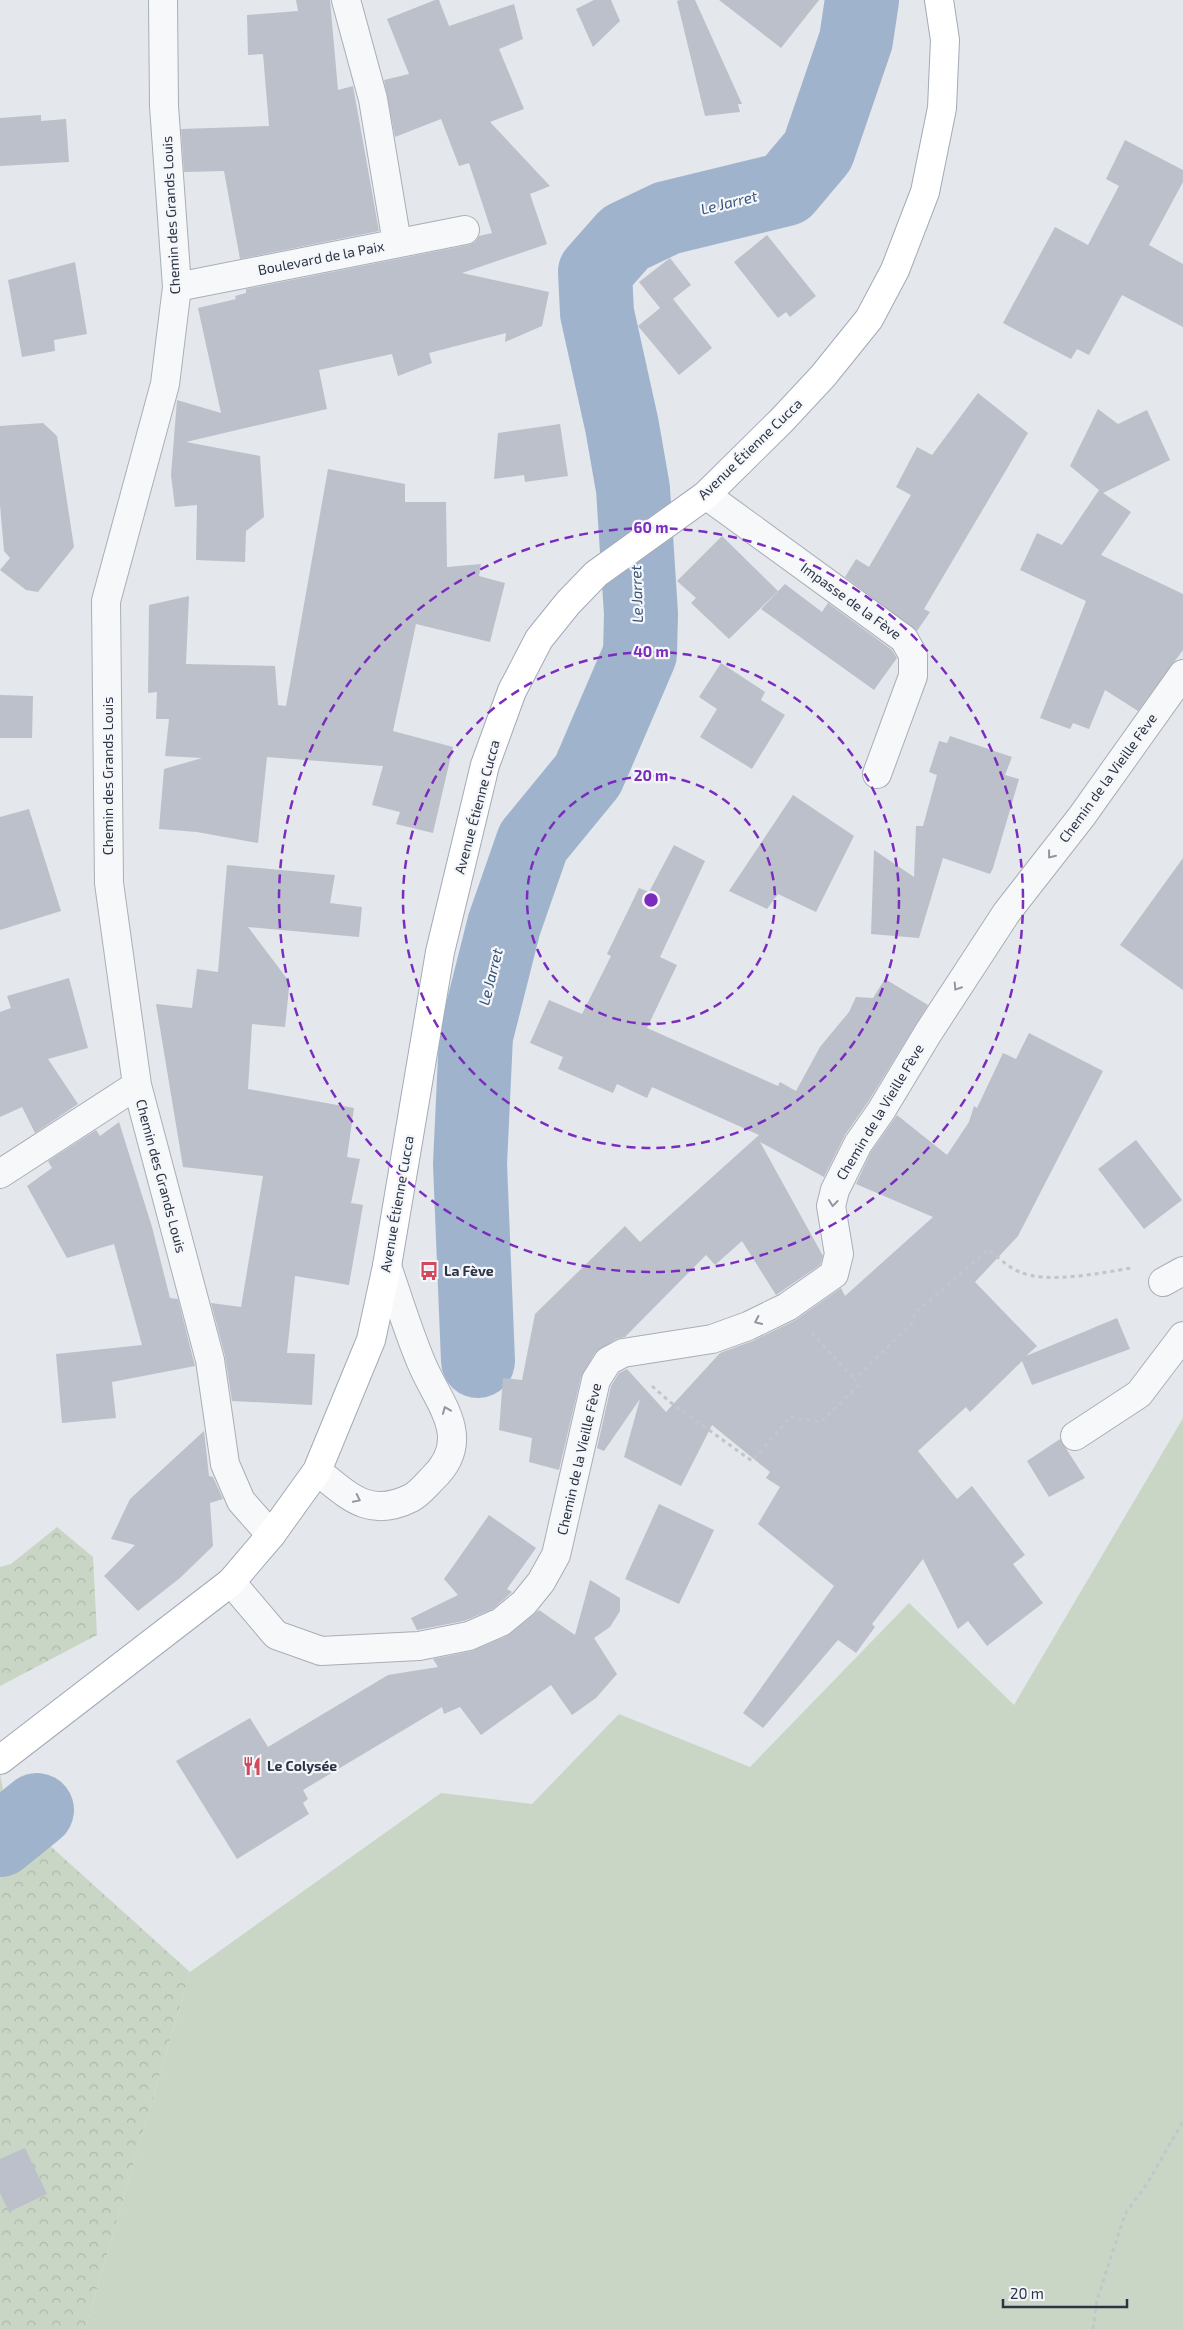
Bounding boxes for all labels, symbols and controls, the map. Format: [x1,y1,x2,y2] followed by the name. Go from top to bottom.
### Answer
[158,135,183,295] street label: Chemin des Grands Louis
[699,186,759,218] water label: Le Jarret
[256,237,386,278] street label: Boulevard de la Paix
[694,394,805,503] street label: Avenue Étienne Cucca
[634,518,668,536] text: 60 m
[798,558,905,643] street label: Impasse de la Fève
[626,564,646,623] water label: Le Jarret
[633,642,669,660] text: 40 m
[99,697,116,855] street label: Chemin des Grands Louis
[1055,710,1160,846] street label: Chemin de la Vieille Fève
[450,738,503,876] street label: Avenue Étienne Cucca
[634,766,668,784] text: 20 m
[1049,849,1057,858] one-way arrow
[642,891,660,909] centre of rings
[474,946,506,1007] water label: Le Jarret
[954,982,964,991] one-way arrow
[832,1041,927,1183] street label: Chemin de la Vieille Fève
[133,1097,190,1255] street label: Chemin des Grands Louis
[376,1134,417,1274] street label: Avenue Étienne Cucca
[828,1199,839,1207] one-way arrow
[418,1260,440,1282] bus stop icon: La Fève
[444,1262,494,1279] place label: La Fève
[754,1315,763,1325] one-way arrow
[553,1381,604,1537] street label: Chemin de la Vieille Fève
[442,1407,452,1415] one-way arrow
[351,1493,360,1503] one-way arrow
[241,1755,263,1777] restaurant icon: Le Colysée
[267,1757,337,1774] place label: Le Colysée
[1003,2276,1127,2308] scale bar
[1010,2284,1044,2302] text: 20 m

